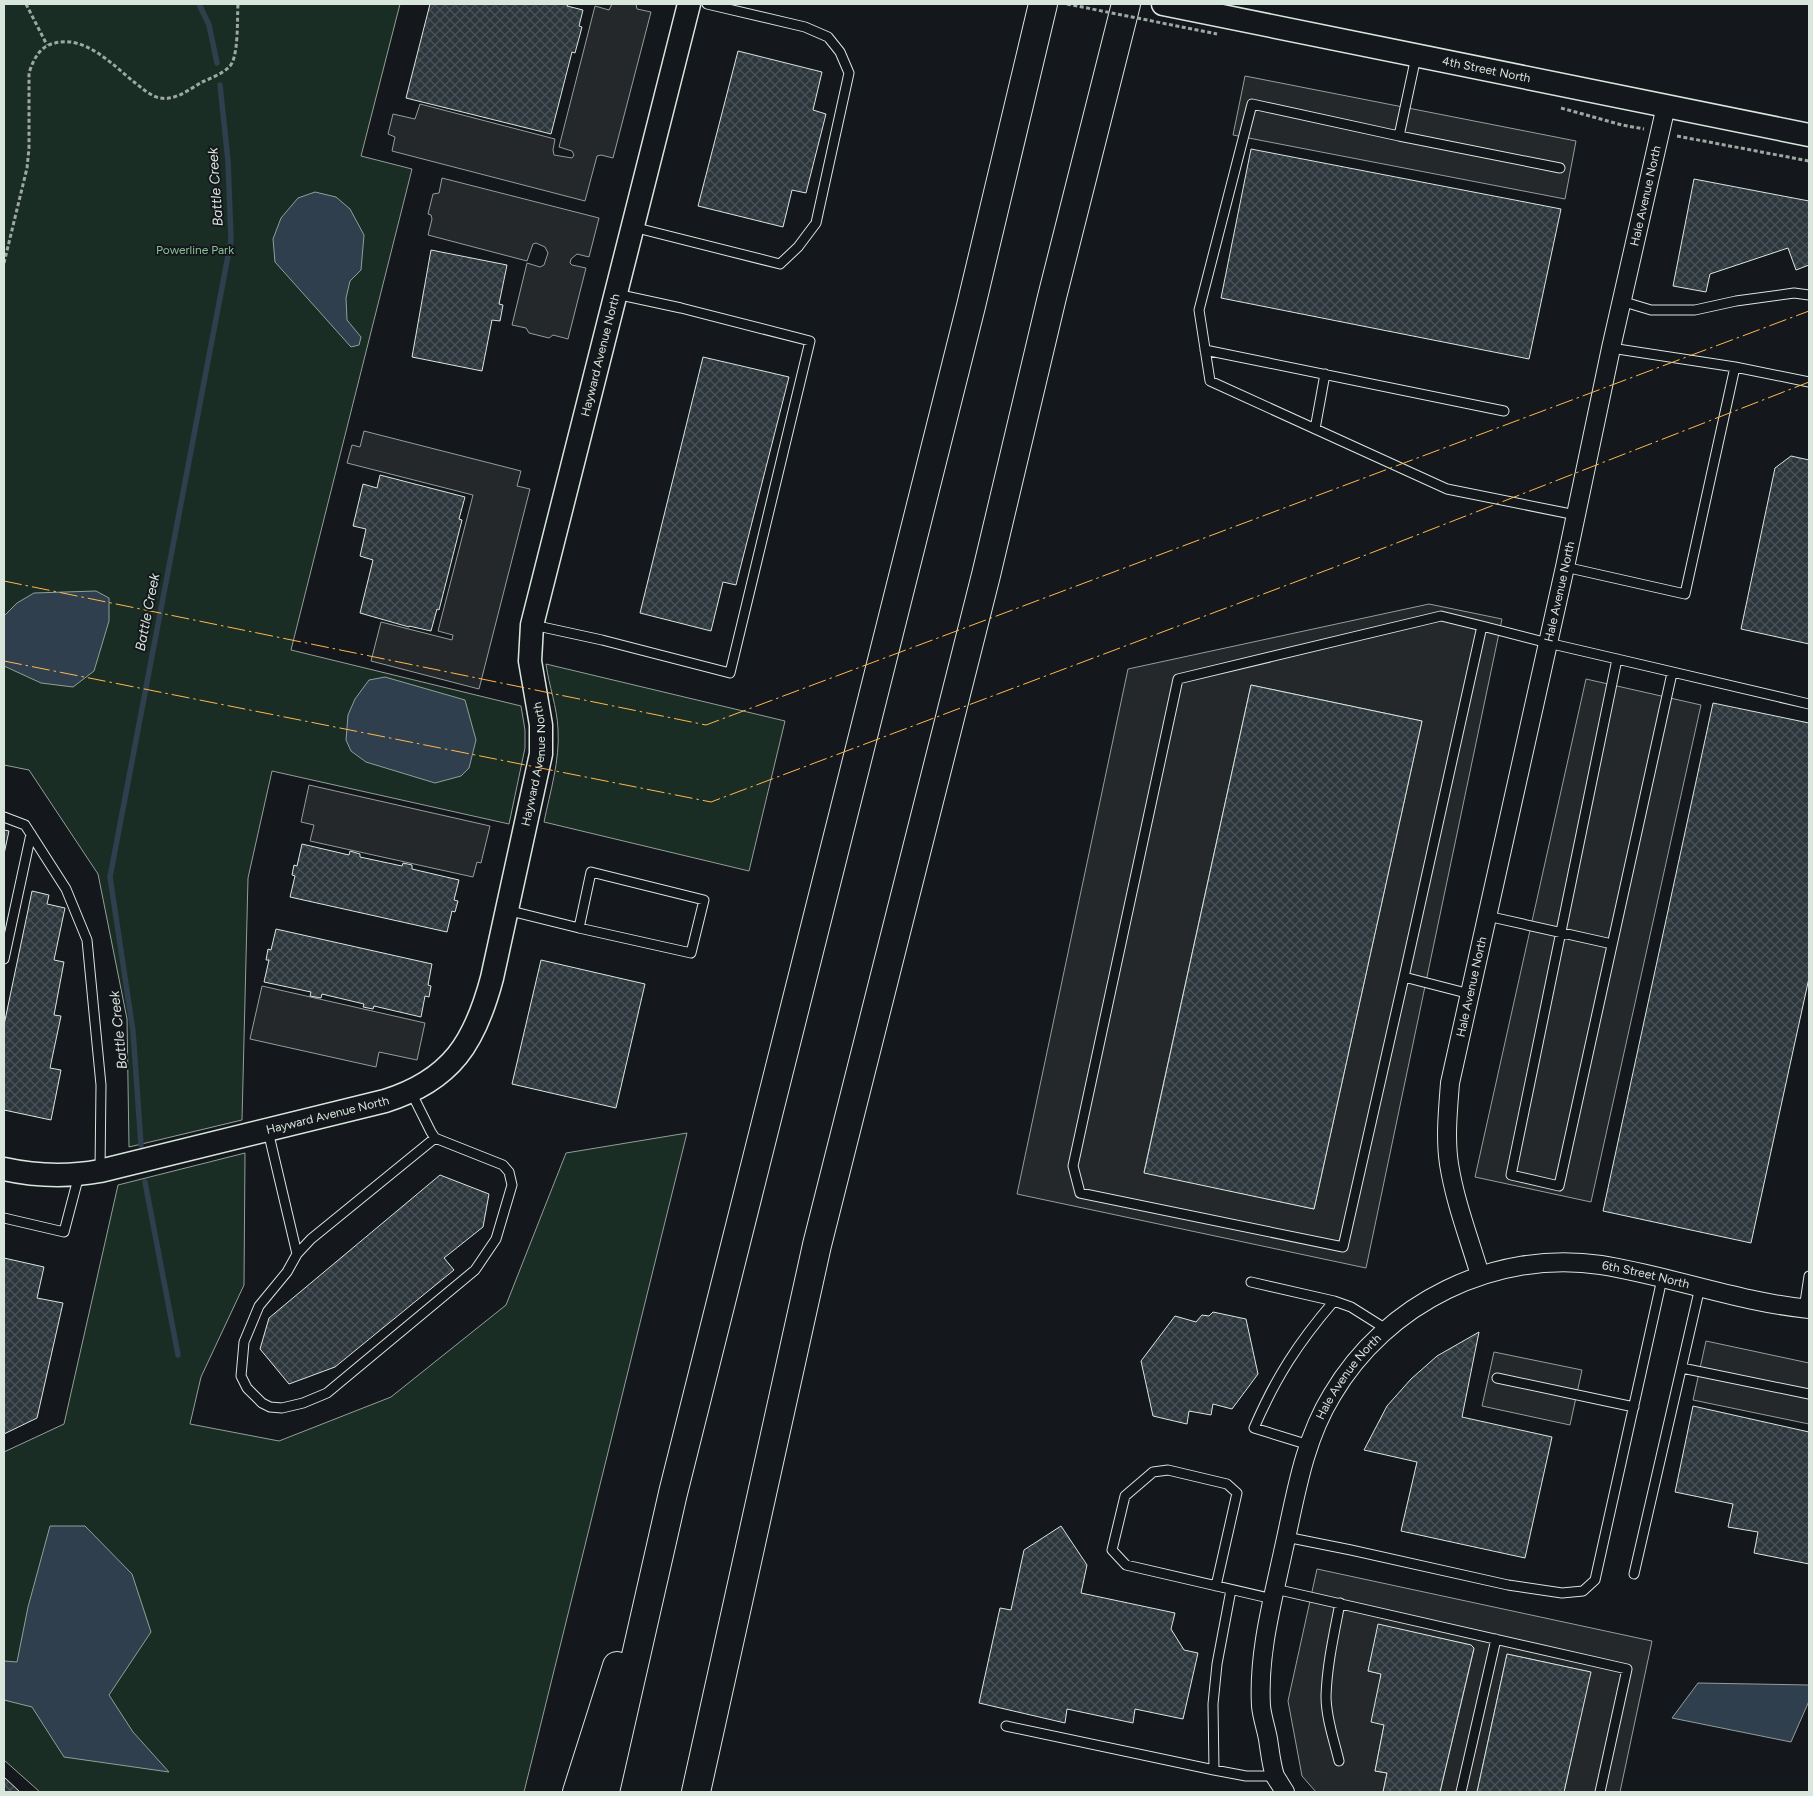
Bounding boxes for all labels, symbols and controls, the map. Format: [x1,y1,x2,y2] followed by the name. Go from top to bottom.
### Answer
[1441,54,1532,85] street label: 4th Street North
[1627,144,1664,247] street label: Hale Avenue North
[204,146,227,227] water label: Battle Creek
[156,243,234,257] park label: Powerline Park
[578,292,623,418] street label: Hayward Avenue North
[1542,540,1577,643] street label: Hale Avenue North
[132,571,164,652] water label: Battle Creek
[518,700,548,827] street label: Hayward Avenue North
[1453,935,1489,1038] street label: Hale Avenue North
[106,989,131,1070] water label: Battle Creek
[265,1093,391,1137] street label: Hayward Avenue North
[1601,1258,1691,1291] street label: 6th Street North
[1313,1331,1384,1422] street label: Hale Avenue North

